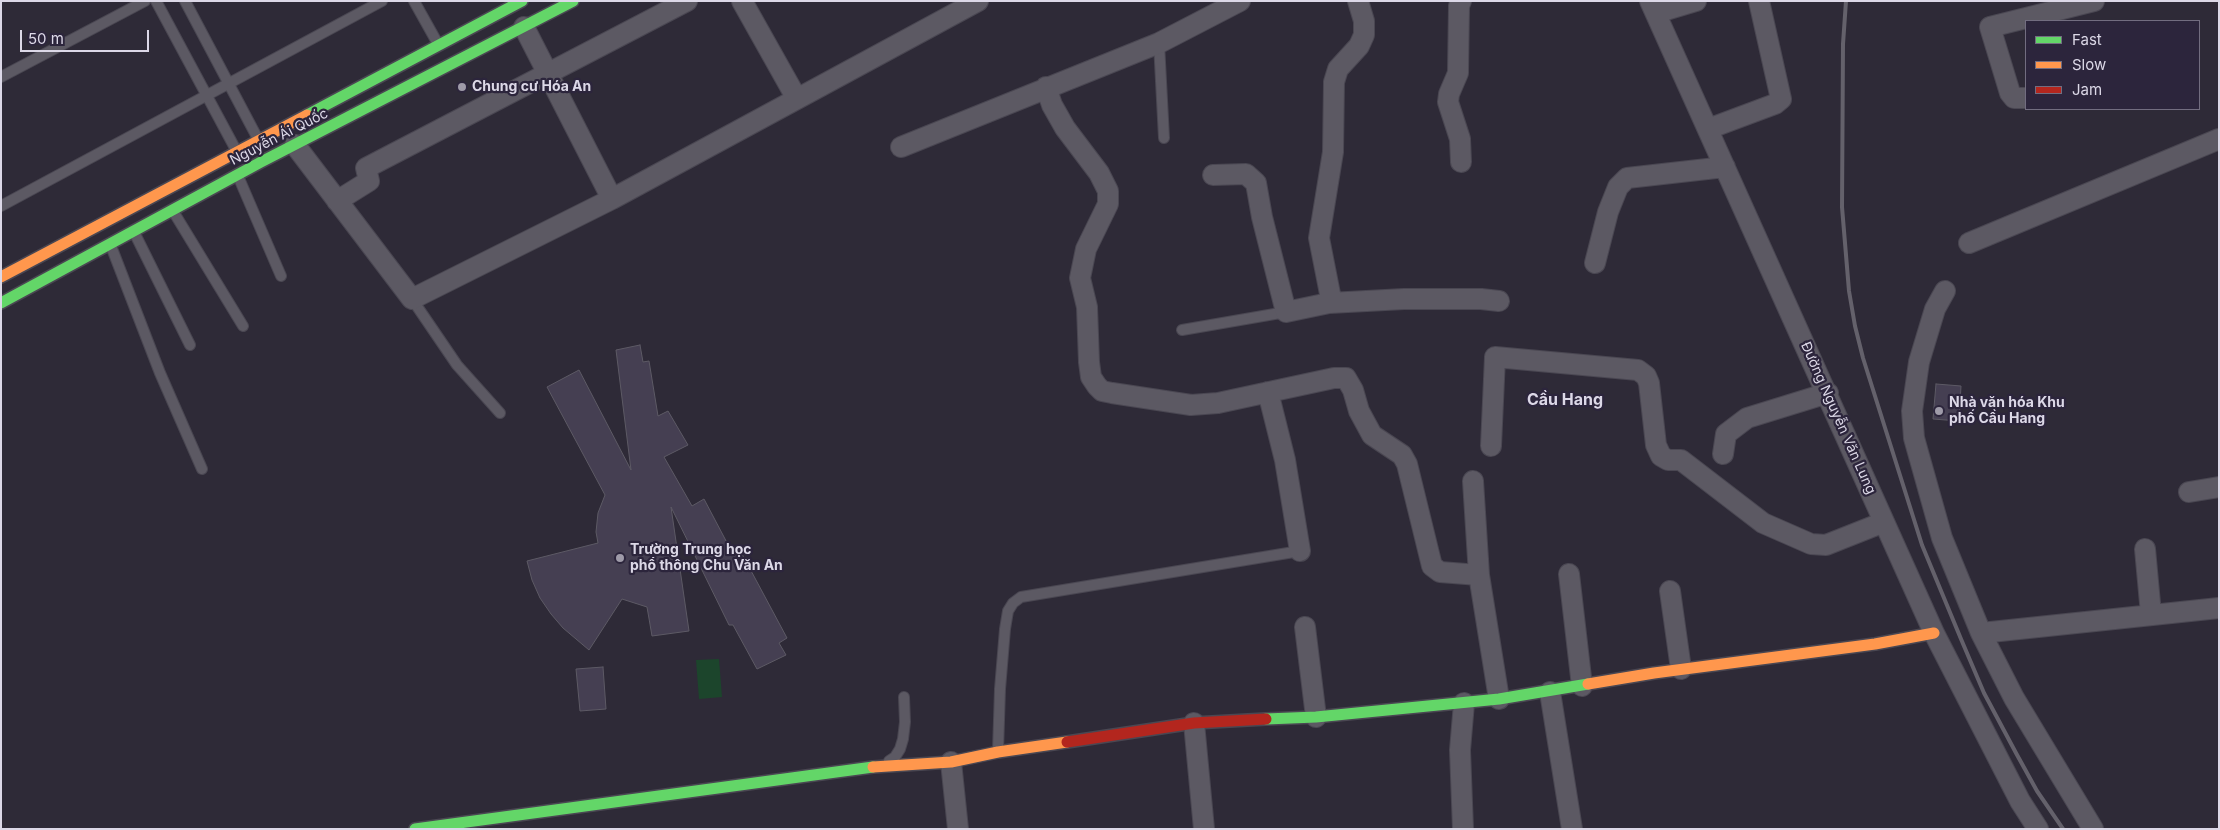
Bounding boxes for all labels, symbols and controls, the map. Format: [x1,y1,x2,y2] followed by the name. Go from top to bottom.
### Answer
[22,20,151,52] scale bar
[2025,20,2200,110] legend
[28,29,64,48] text: 50 m
[2072,30,2102,49] text: Fast
[2072,55,2106,74] text: Slow
[472,79,591,95] place label: Chung cư Hóa An
[2072,80,2102,99] text: Jam
[456,81,468,93] marker: Chung cư Hóa An
[227,105,331,169] street label: Nguyễn Ái Quốc
[1797,339,1879,497] street label: Đường Nguyễn Văn Lung
[1527,390,1603,410] district label: Cầu Hang
[1949,395,2065,428] place label: Nhà văn hóa Khu phố Cầu Hang
[1933,405,1945,417] marker: Nhà văn hóa Khu phố Cầu Hang
[630,542,783,574] place label: Trường Trung học phổ thông Chu Văn An
[614,552,626,564] marker: Trường Trung học phổ thông Chu Văn An

